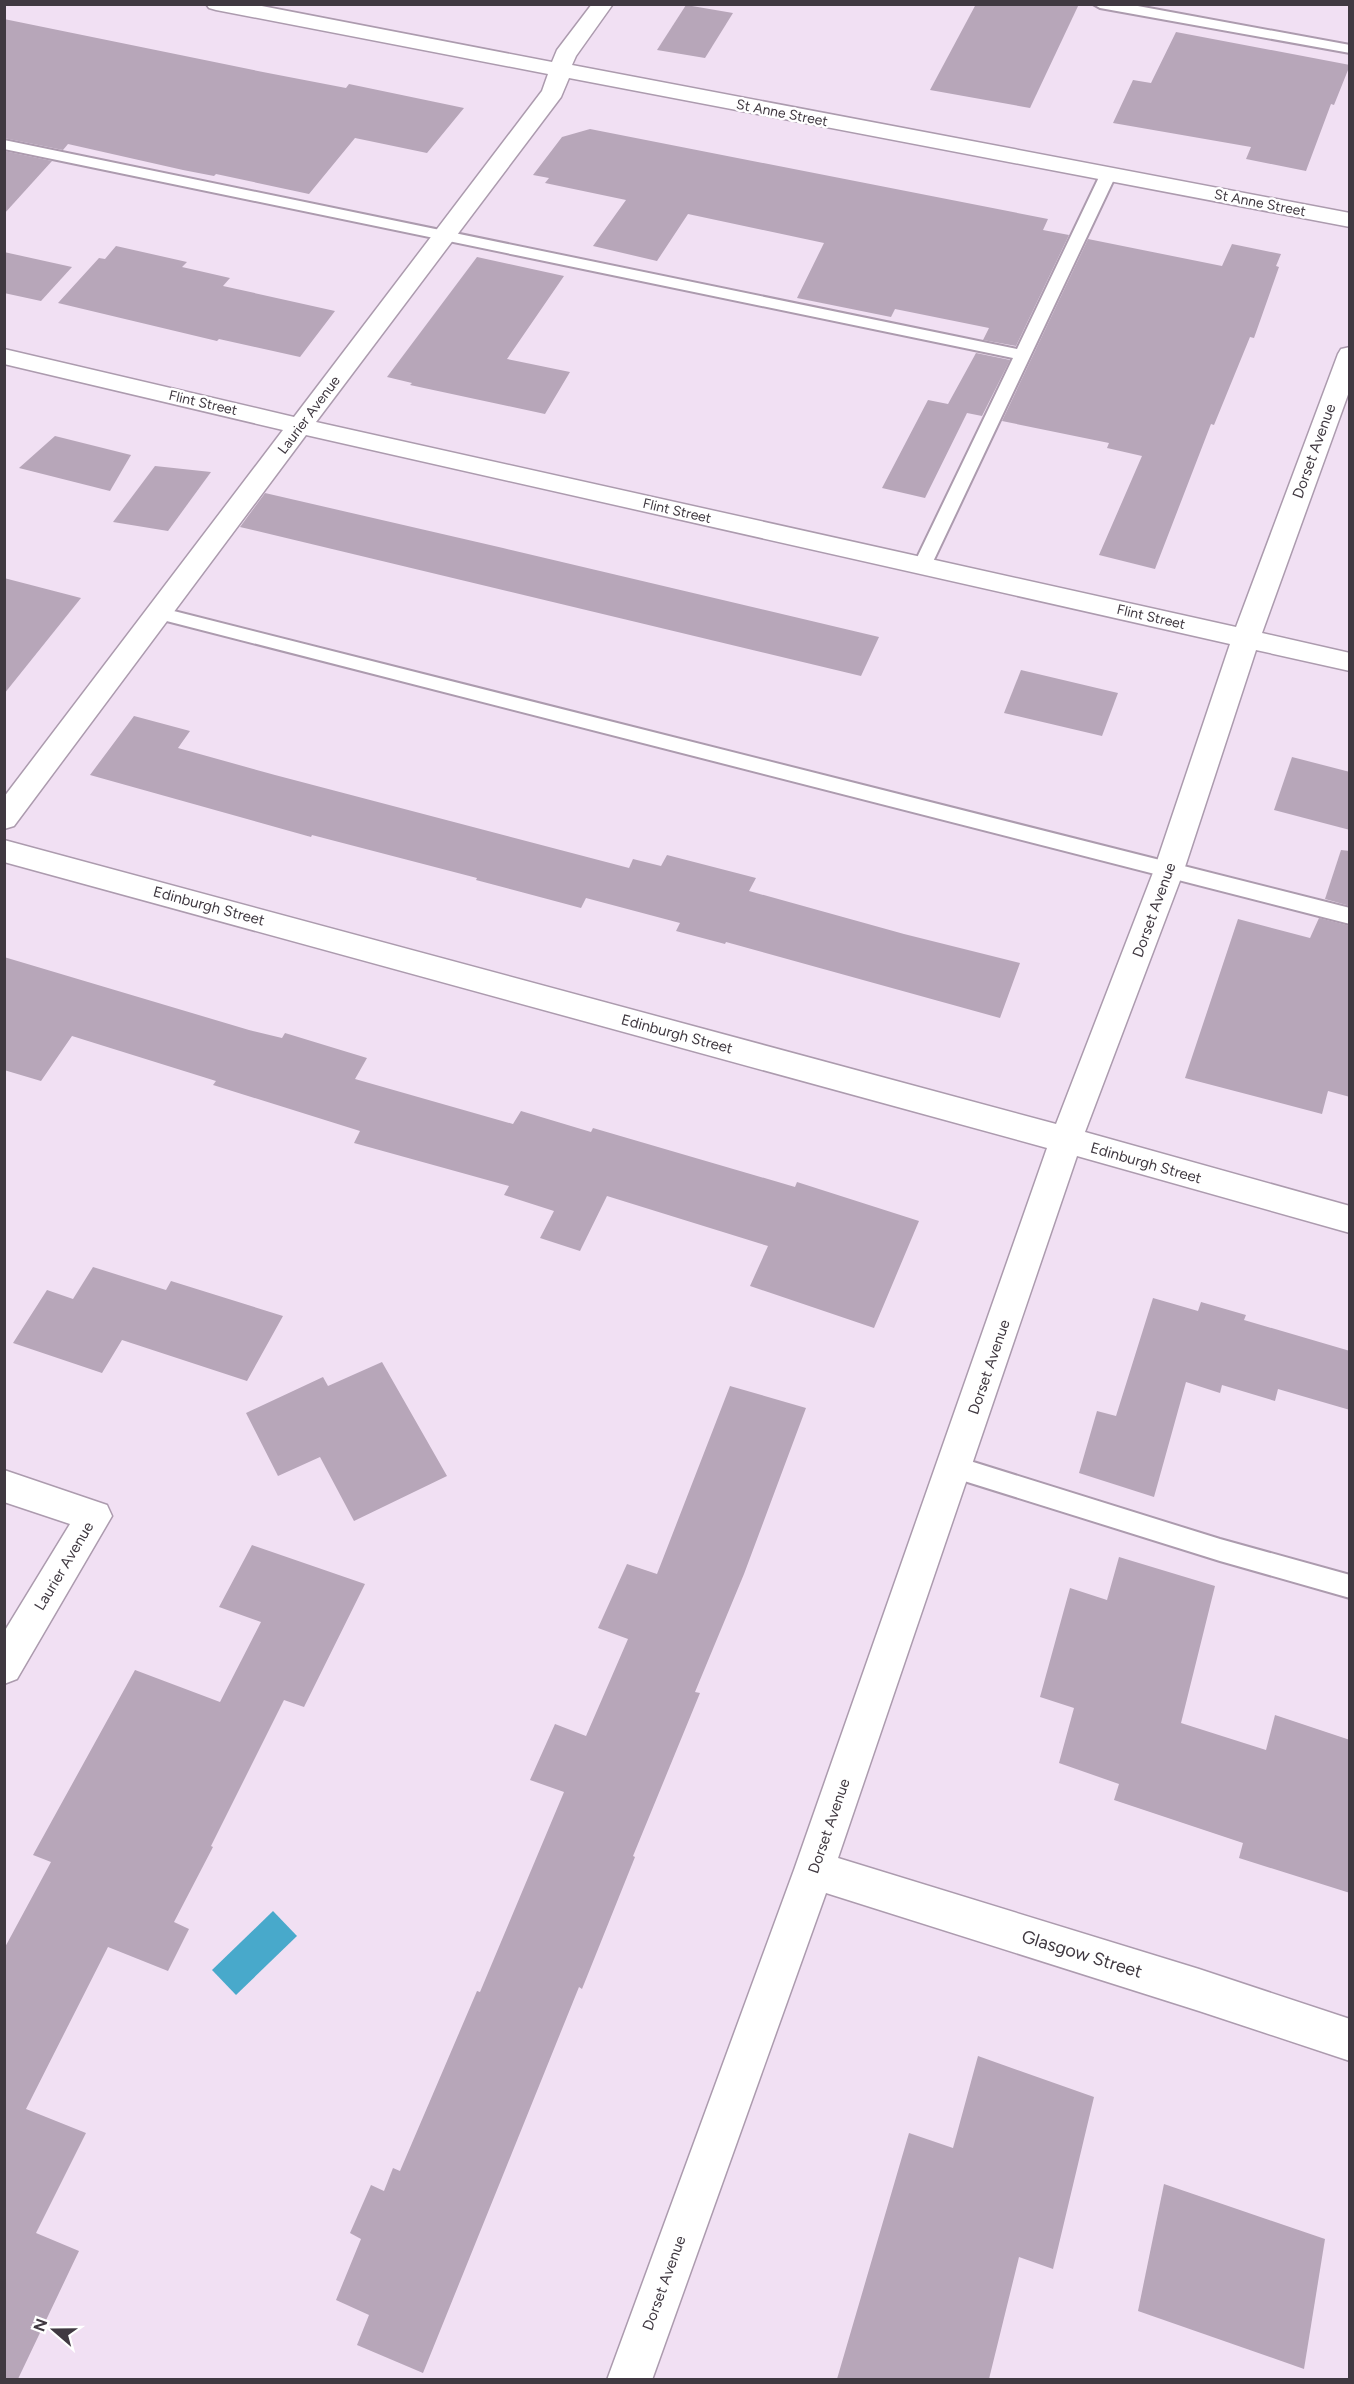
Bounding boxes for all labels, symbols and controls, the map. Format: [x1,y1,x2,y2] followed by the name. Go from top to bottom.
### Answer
[735,96,829,130] street label: St Anne Street
[1213,186,1307,220] street label: St Anne Street
[274,372,344,457] street label: Laurier Avenue
[167,387,239,419] street label: Flint Street
[1289,401,1339,501] street label: Dorset Avenue
[641,495,713,527] street label: Flint Street
[1115,601,1187,633] street label: Flint Street
[1129,860,1179,960] street label: Dorset Avenue
[151,882,267,930] street label: Edinburgh Street
[619,1010,735,1058] street label: Edinburgh Street
[1088,1139,1204,1188] street label: Edinburgh Street
[964,1317,1014,1417] street label: Dorset Avenue
[31,1518,97,1614] street label: Laurier Avenue
[804,1776,854,1876] street label: Dorset Avenue
[1019,1925,1145,1983] street label: Glasgow Street
[639,2233,689,2333] street label: Dorset Avenue
[24,2300,84,2360] north arrow
[29,2316,51,2334] text: N

